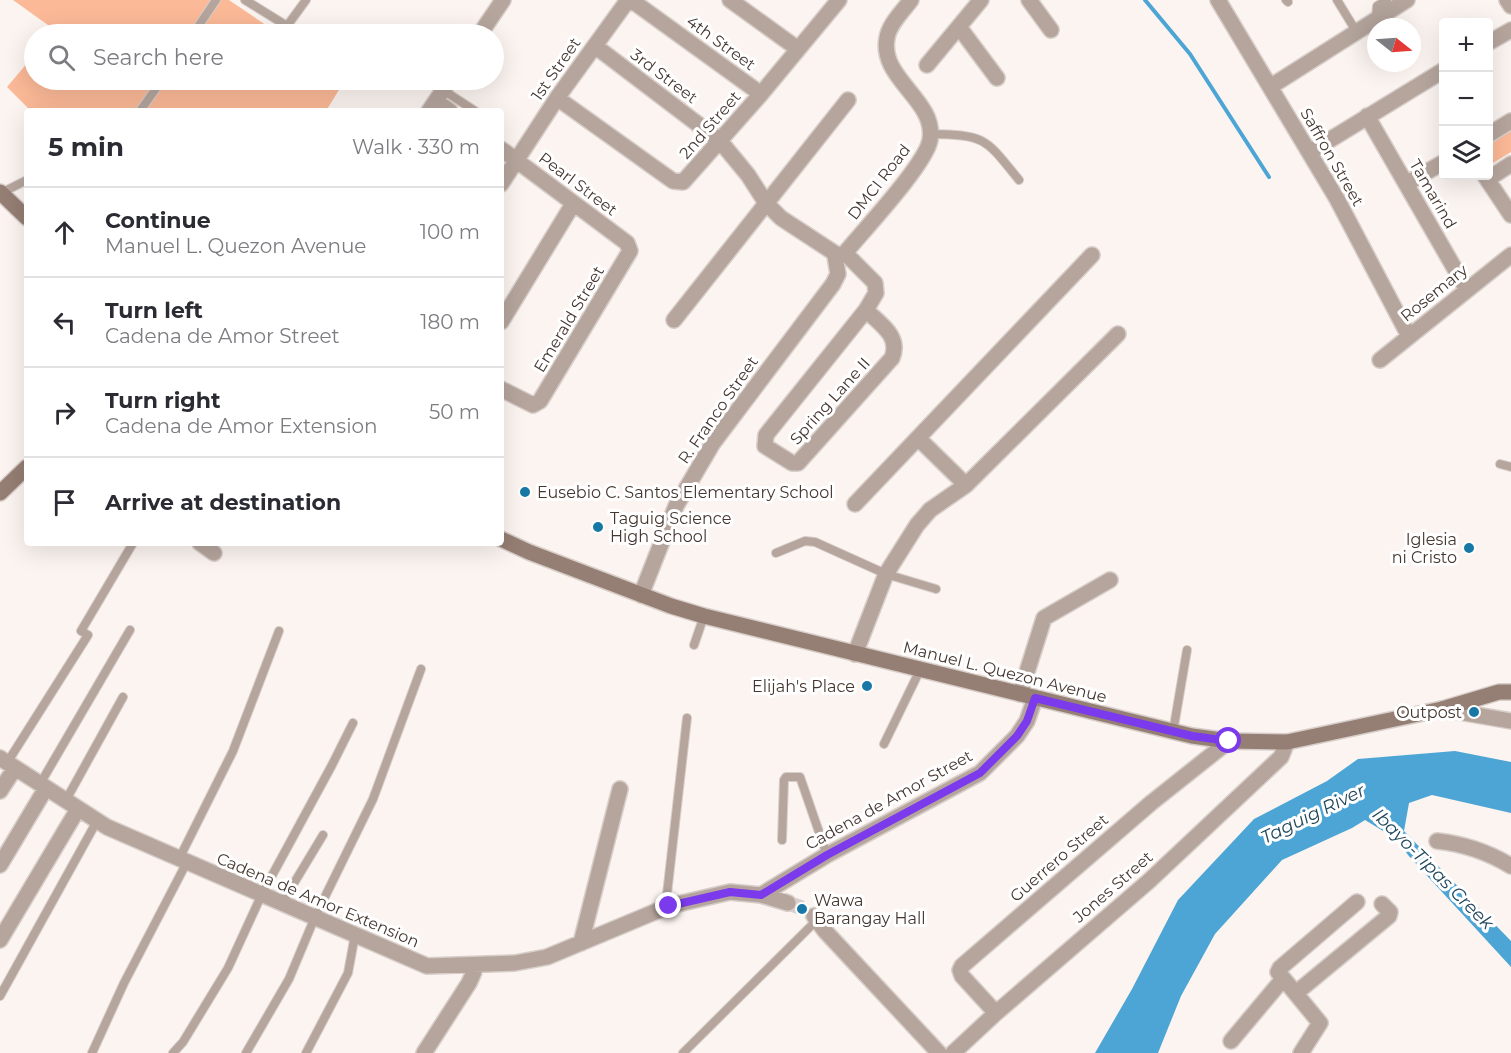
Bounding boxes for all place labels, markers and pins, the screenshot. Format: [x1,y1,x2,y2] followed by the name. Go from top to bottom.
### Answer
[537,483,833,502] place label: Eusebio C. Santos Elementary School
[518,485,532,499] marker: Eusebio C. Santos Elementary School
[610,509,731,546] place label: Taguig Science High School
[591,520,605,534] marker: Taguig Science High School
[1392,530,1457,567] place label: Iglesia ni Cristo
[1462,541,1476,555] marker: Iglesia ni Cristo
[752,677,855,696] place label: Elijah's Place
[860,679,874,693] marker: Elijah's Place
[1396,703,1463,722] place label: Outpost
[1467,705,1481,719] marker: Outpost
[814,891,926,928] place label: Wawa Barangay Hall
[795,902,809,916] marker: Wawa Barangay Hall

